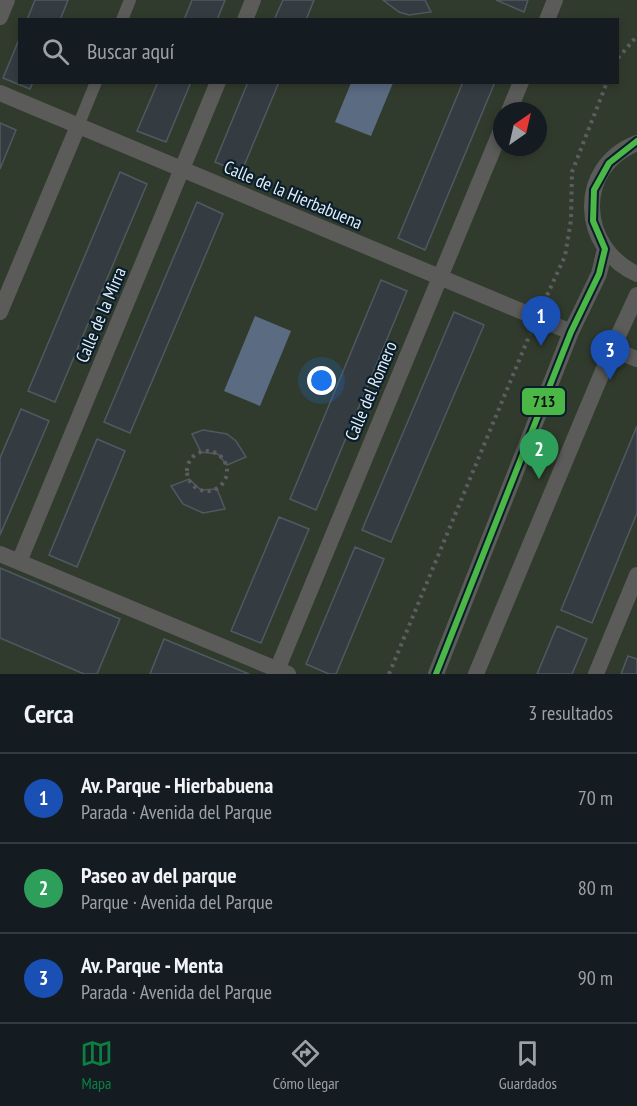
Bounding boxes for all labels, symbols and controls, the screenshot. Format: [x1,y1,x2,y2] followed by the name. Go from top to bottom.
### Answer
[18,18,619,84] search box
[39,35,72,68] icon: search
[87,37,174,65] text: Buscar aquí
[493,102,547,156] north arrow
[220,155,366,234] street label: Calle de la Hierbabuena
[70,264,131,366] street label: Calle de la Mirra
[522,296,560,346] pin: 1
[590,330,630,380] pin: 3
[339,337,402,444] street label: Calle del Romero
[307,366,336,395] your location
[521,387,566,416] line badge: 713
[533,391,555,411] text: 713
[520,430,558,479] pin: 2
[24,697,74,730] text: Cerca
[528,700,613,726] text: 3 resultados
[81,771,273,799] text: Av. Parque - Hierbabuena
[39,785,48,811] text: 1
[578,785,613,811] text: 70 m
[81,799,272,825] text: Parada · Avenida del Parque
[81,861,237,889] text: Paseo av del parque
[39,875,48,901] text: 2
[578,875,613,901] text: 80 m
[81,889,273,915] text: Parque · Avenida del Parque
[81,951,223,979] text: Av. Parque - Menta
[39,965,48,991] text: 3
[578,965,613,991] text: 90 m
[81,979,272,1005] text: Parada · Avenida del Parque
[80,1037,113,1093] tab: Mapa
[273,1037,339,1093] tab: Cómo llegar
[499,1037,557,1093] tab: Guardados

